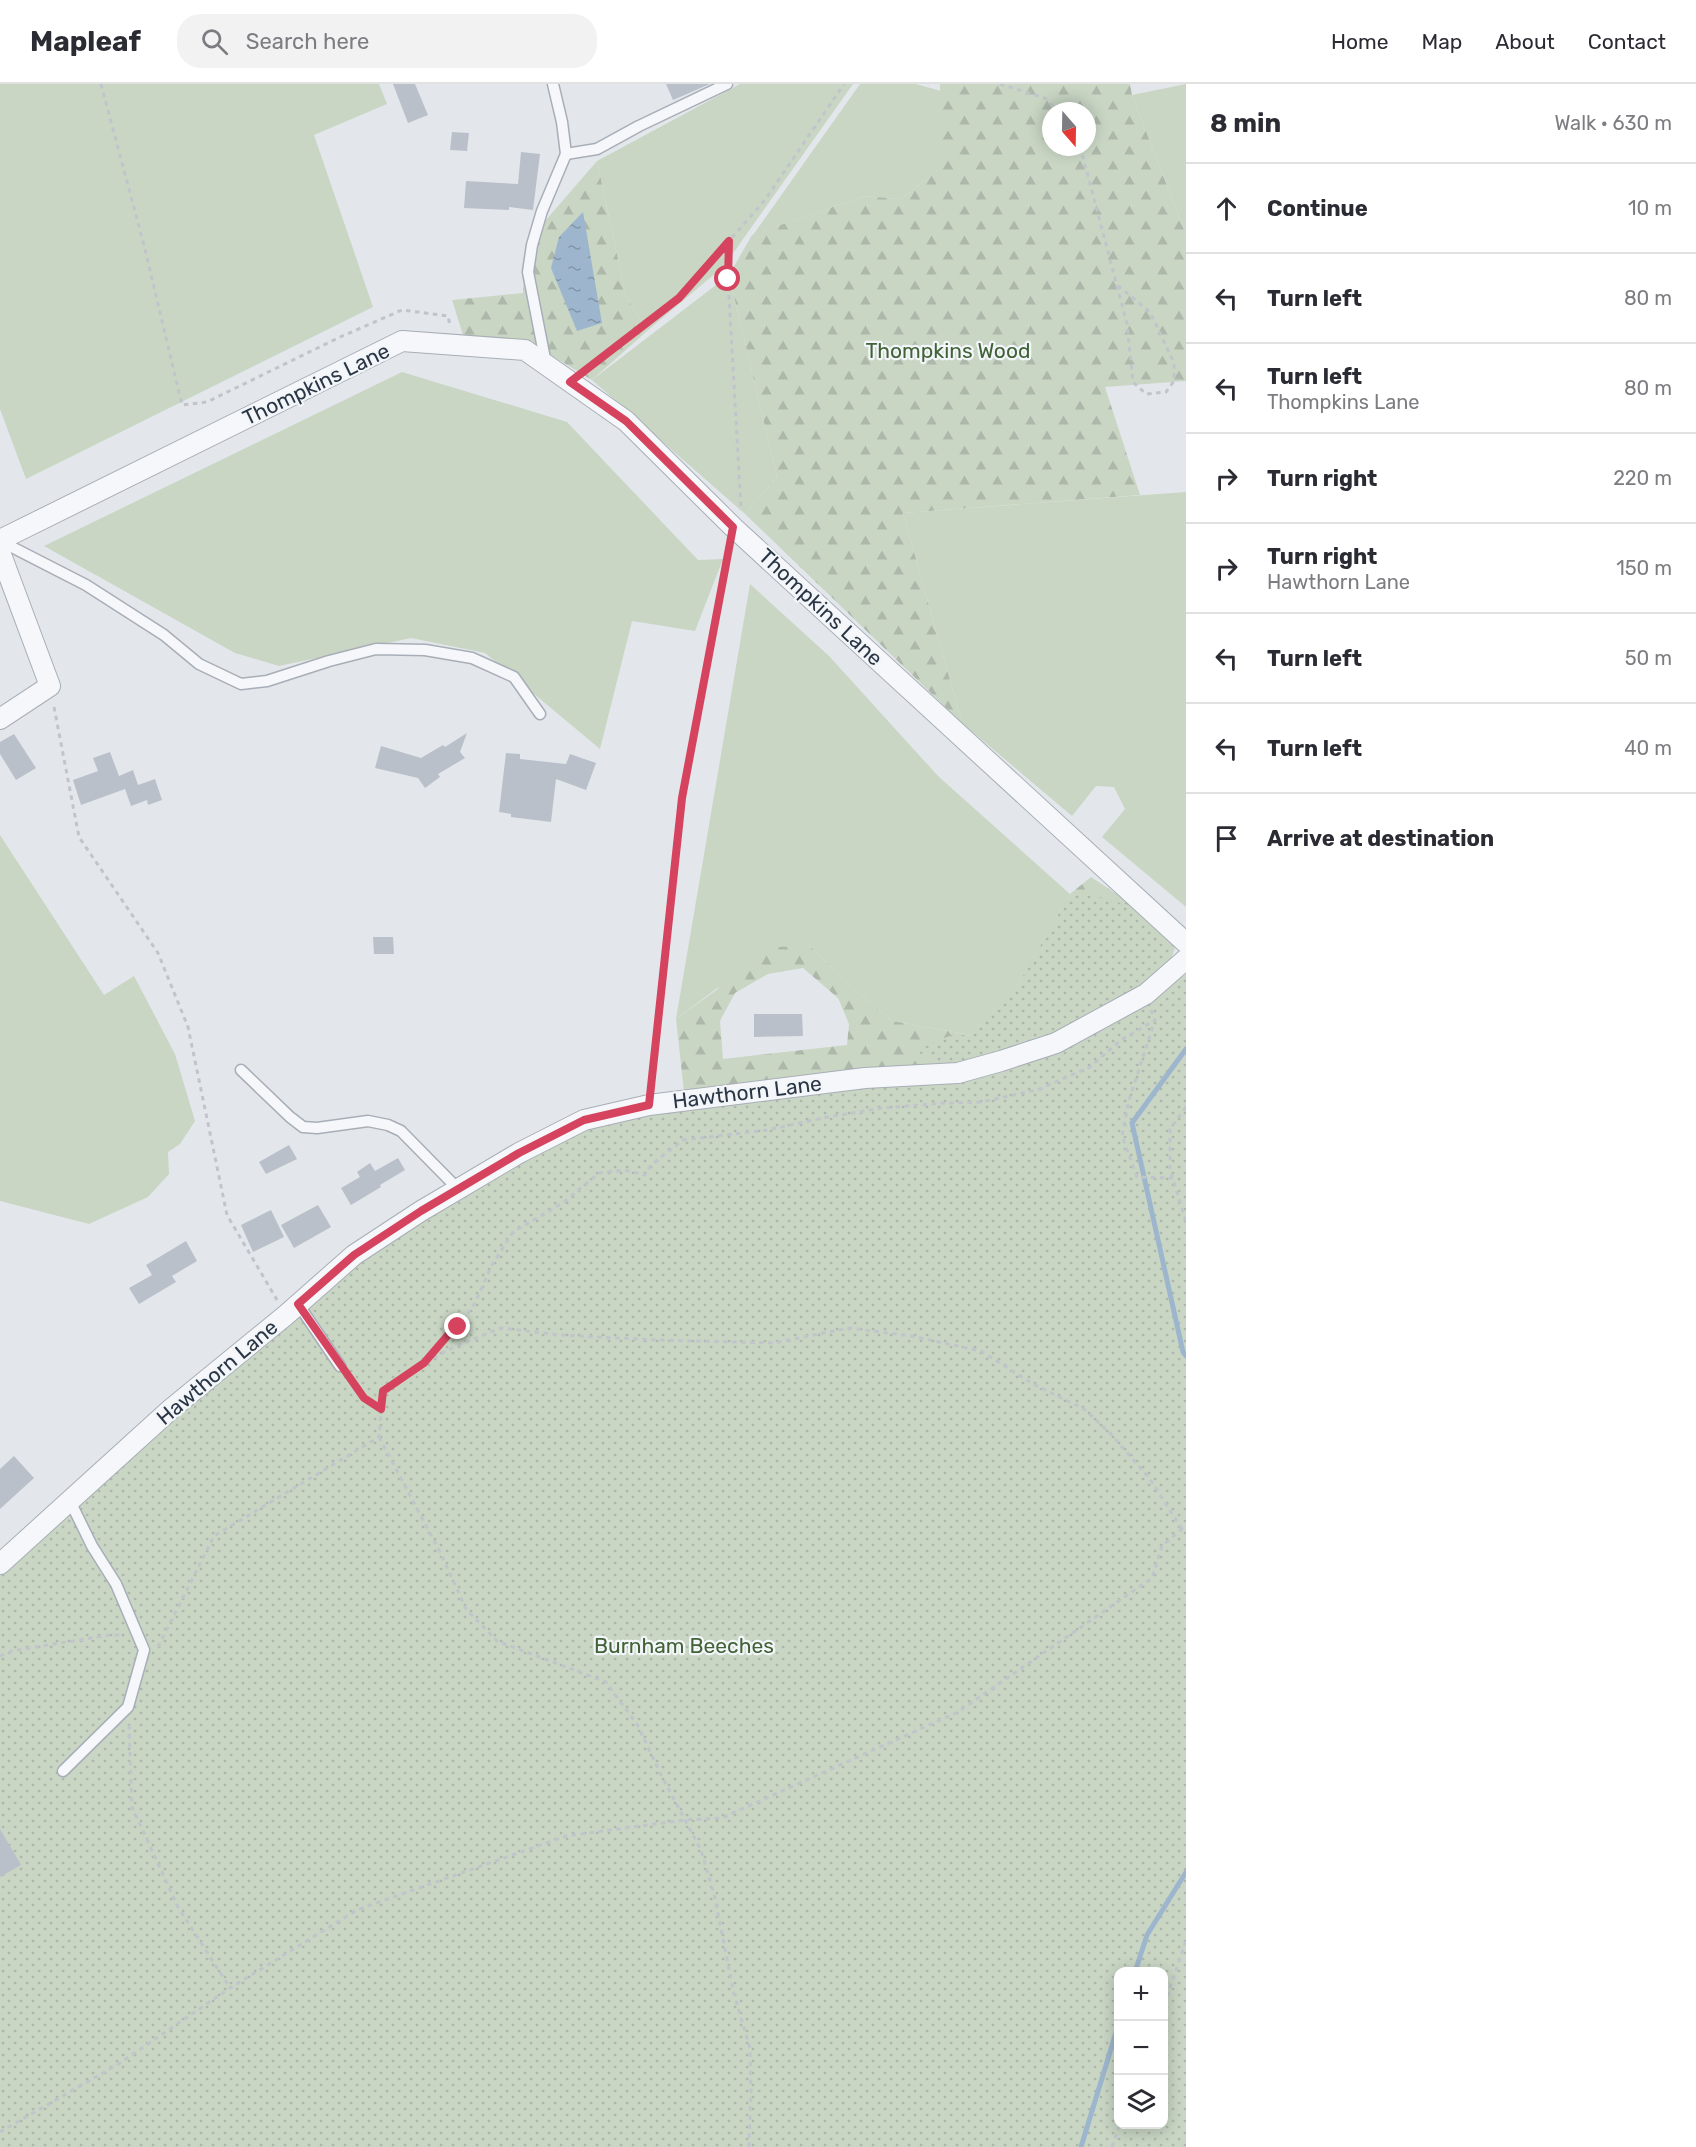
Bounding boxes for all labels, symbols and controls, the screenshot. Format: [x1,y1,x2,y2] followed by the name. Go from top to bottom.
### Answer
[177,14,597,68] search box
[30,25,141,58] text: Mapleaf
[198,25,231,58] icon: search
[246,28,369,55] text: Search here
[1331,29,1388,54] text: Home
[1421,29,1462,54] text: Map
[1495,29,1555,54] text: About
[1588,29,1666,54] text: Contact
[1042,102,1096,156] north arrow
[1210,108,1281,139] text: 8 min
[1555,111,1672,135] text: Walk · 630 m
[1210,192,1243,225] icon: ahead
[1267,195,1368,222] text: Continue
[1628,196,1672,220] text: 10 m
[714,265,740,291] route start
[1210,282,1243,315] icon: left
[1267,285,1362,312] text: Turn left
[1624,286,1672,310] text: 80 m
[239,338,393,430] street label: Thompkins Lane
[866,338,1030,363] park label: Thompkins Wood
[1267,363,1362,390] text: Turn left
[1210,372,1243,405] icon: left
[1624,376,1672,400] text: 80 m
[1267,390,1420,414] text: Thompkins Lane
[1210,462,1243,495] icon: right
[1267,465,1377,492] text: Turn right
[1613,466,1672,490] text: 220 m
[754,543,888,671] street label: Thompkins Lane
[1267,543,1377,570] text: Turn right
[1210,552,1243,585] icon: right
[1616,556,1672,580] text: 150 m
[1267,570,1410,594] text: Hawthorn Lane
[1210,642,1243,675] icon: left
[1267,645,1362,672] text: Turn left
[1625,646,1672,670] text: 50 m
[1210,732,1243,765] icon: left
[1267,735,1362,762] text: Turn left
[1624,736,1672,760] text: 40 m
[1210,822,1243,855] icon: arrive
[1267,825,1494,852] text: Arrive at destination
[671,1070,823,1114] street label: Hawthorn Lane
[444,1313,470,1339] route end
[151,1314,283,1430] street label: Hawthorn Lane
[594,1633,774,1658] park label: Burnham Beeches
[1114,1967,1168,2129] map controls
[1114,1967,1168,2021] button: +
[1114,2021,1168,2075] button: −
[1114,2075,1168,2129] button: layers

